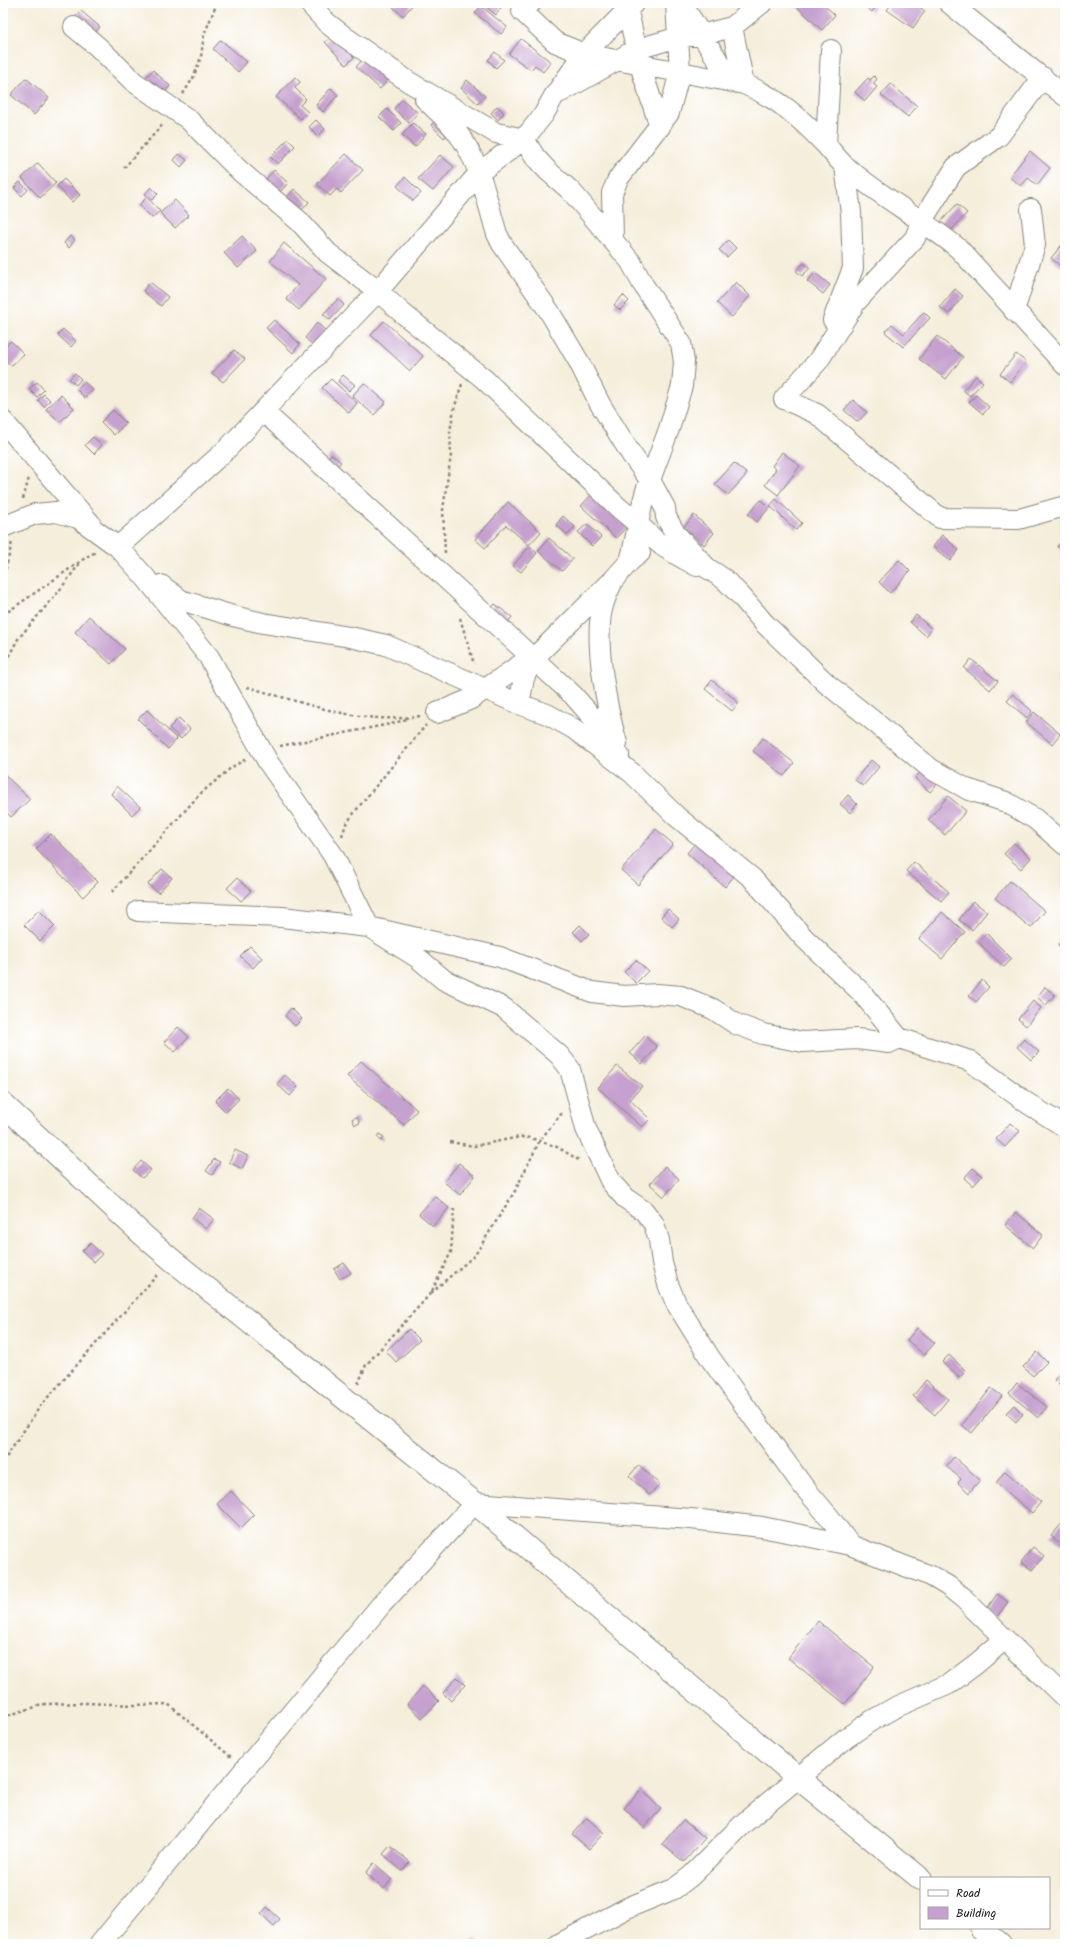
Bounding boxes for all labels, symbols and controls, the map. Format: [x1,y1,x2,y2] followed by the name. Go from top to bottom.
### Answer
[920,1877,1050,1929] legend
[956,1884,981,1903] text: Road
[956,1904,996,1923] text: Building

